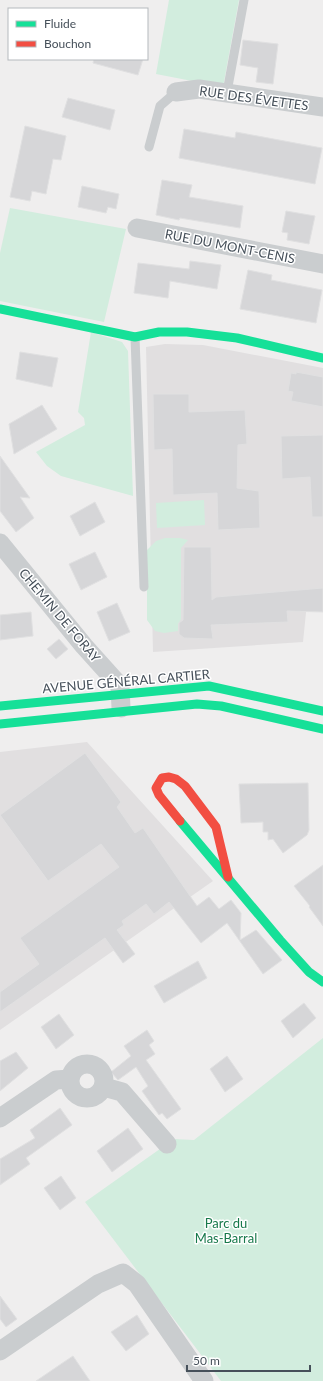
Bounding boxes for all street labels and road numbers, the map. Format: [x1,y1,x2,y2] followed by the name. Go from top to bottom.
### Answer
[198,82,310,114] street label: RUE DES ÉVETTES
[164,226,296,266] street label: RUE DU MONT-CENIS
[16,565,105,666] street label: CHEMIN DE FORAY
[42,666,211,696] street label: AVENUE GÉNÉRAL CARTIER

